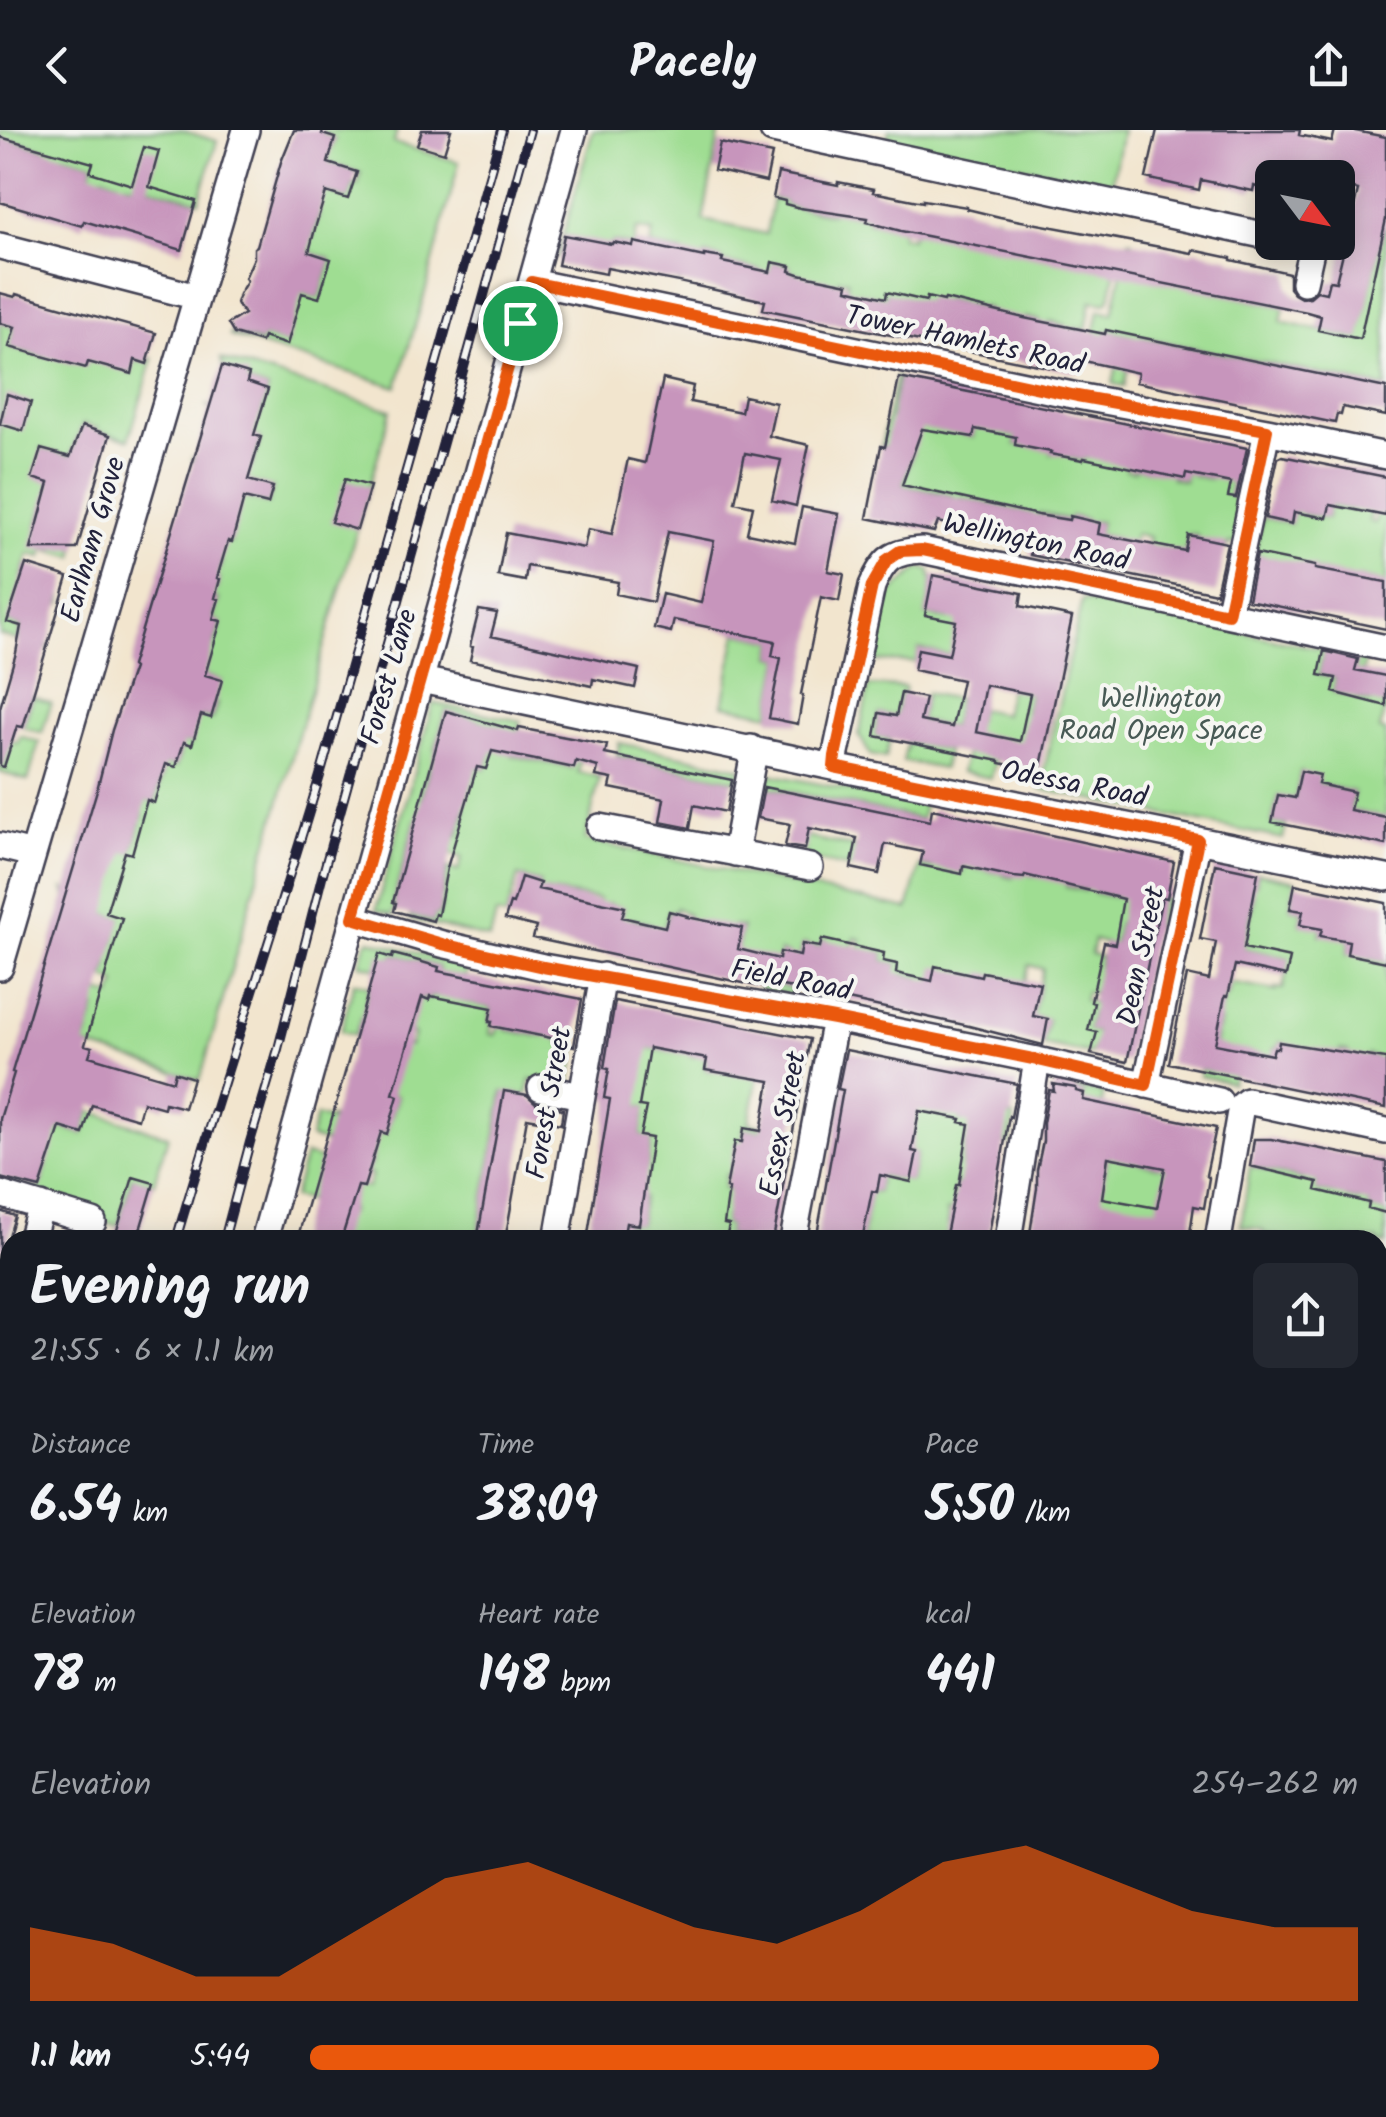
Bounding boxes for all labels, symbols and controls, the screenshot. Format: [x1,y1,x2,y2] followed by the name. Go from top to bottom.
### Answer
[630,29,757,101] text: Pacely
[30,38,85,93] icon: back
[1301,38,1356,93] icon: share
[1255,160,1355,260] north arrow
[1255,160,1355,260] map controls
[478,281,563,366] pin
[841,294,1090,389] street label: Tower Hamlets Road
[493,296,548,351] icon: arrive
[49,451,139,628] street label: Earlham Grove
[939,501,1134,585] street label: Wellington Road
[349,604,431,750] street label: Forest Lane
[1059,677,1263,754] park label: Wellington Road Open Space
[997,749,1152,821] street label: Odessa Road
[1105,881,1179,1030] street label: Dean Street
[727,947,856,1015] street label: Field Road
[514,1022,586,1183] street label: Forest Street
[748,1046,820,1200] street label: Essex Street
[30,1246,310,1333] text: Evening run
[1253,1263,1358,1368] button: share
[30,1327,274,1378] text: 21:55 · 6 × 1.1 km
[30,1423,131,1468] text: Distance
[478,1423,534,1468] text: Time
[925,1423,979,1468] text: Pace
[30,1468,122,1548] text: 6.54
[478,1468,598,1548] text: 38:09
[925,1468,1014,1548] text: 5:50
[122,1491,168,1536] text: km
[1014,1491,1070,1536] text: /km
[30,1593,136,1638] text: Elevation
[478,1593,599,1638] text: Heart rate
[925,1593,971,1638] text: kcal
[30,1638,83,1718] text: 78
[478,1638,550,1718] text: 148
[925,1638,995,1718] text: 441
[83,1661,117,1706] text: m
[550,1661,611,1706] text: bpm
[30,1760,151,1811] text: Elevation
[1192,1760,1358,1811] text: 254–262 m
[30,2032,111,2083] text: 1.1 km
[190,2032,250,2083] text: 5:44

